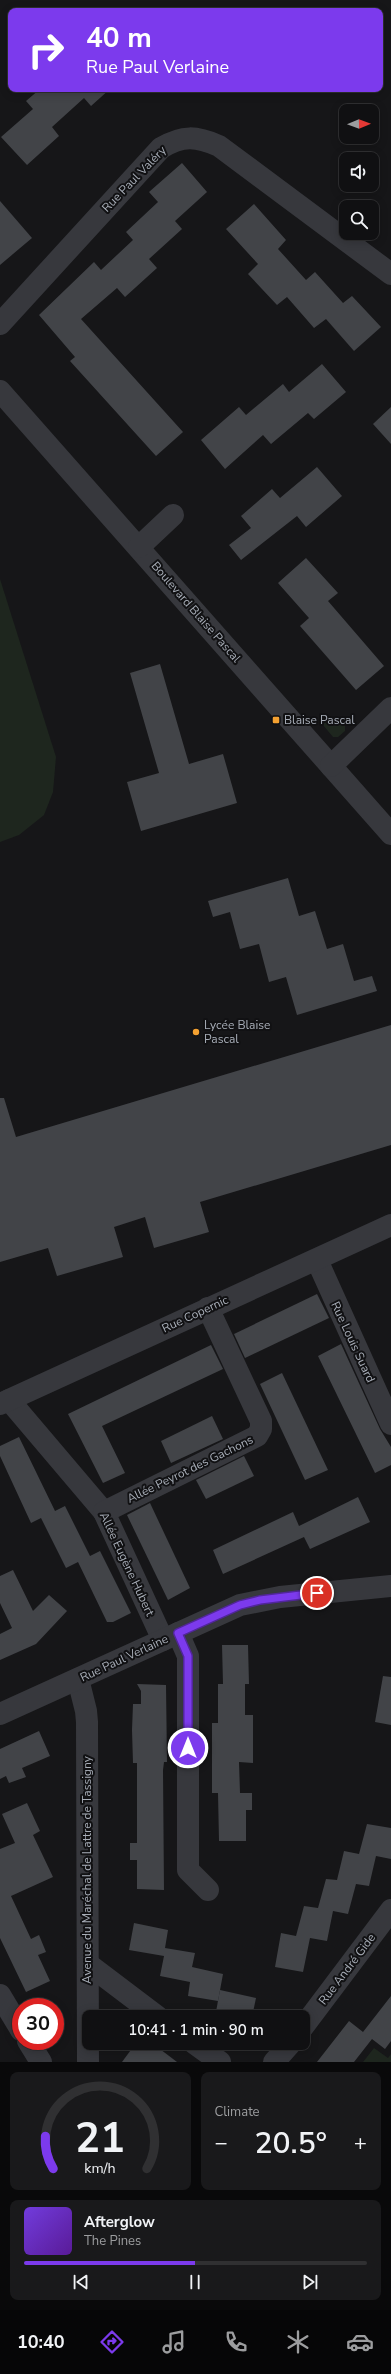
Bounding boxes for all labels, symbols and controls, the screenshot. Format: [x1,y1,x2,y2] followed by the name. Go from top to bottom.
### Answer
[86,19,152,57] text: 40 m
[20,24,72,76] icon: right
[86,55,229,79] text: Rue Paul Verlaine
[339,104,379,144] north arrow
[339,104,379,240] map controls
[98,142,170,215] street label: Rue Paul Valéry
[339,152,379,192] button: sound
[339,200,379,240] button: search
[148,558,245,666] street label: Boulevard Blaise Pascal
[284,712,355,728] place label: Blaise Pascal
[271,715,281,725] marker: Blaise Pascal
[204,1017,270,1047] place label: Lycée Blaise Pascal
[191,1027,201,1037] marker: Lycée Blaise Pascal
[159,1291,231,1336] street label: Rue Copernic
[327,1299,379,1385] street label: Rue Louis Suard
[124,1431,256,1507] street label: Allée Peyrot des Gachons
[96,1509,158,1619] street label: Allée Eugène Hubert
[300,1576,334,1610] pin
[306,1582,328,1604] icon: arrive
[77,1631,171,1685] street label: Rue Paul Verlaine
[167,1727,209,1769] position arrow
[79,1755,95,1984] street label: Avenue du Maréchal de Lattre de Tassigny
[315,1930,379,2008] street label: Rue André Gide
[12,1998,64,2050] speed limit sign: 30
[128,2020,264,2040] text: 10:41 · 1 min · 90 m
[215,2103,260,2121] text: Climate
[75,2110,125,2167] text: 21
[255,2123,327,2164] text: 20.5°
[215,2128,228,2158] text: −
[354,2128,367,2158] text: +
[85,2159,116,2178] text: km/h
[84,2212,155,2232] text: Afterglow
[84,2232,141,2250] text: The Pines
[70,2271,92,2293] icon: previous
[184,2271,206,2293] icon: pause
[299,2271,321,2293] icon: next
[98,2328,126,2356] icon: directions
[160,2328,188,2356] icon: music
[222,2328,250,2356] icon: phone
[284,2328,312,2356] icon: climate
[346,2328,374,2356] icon: car
[17,2330,65,2354] text: 10:40

